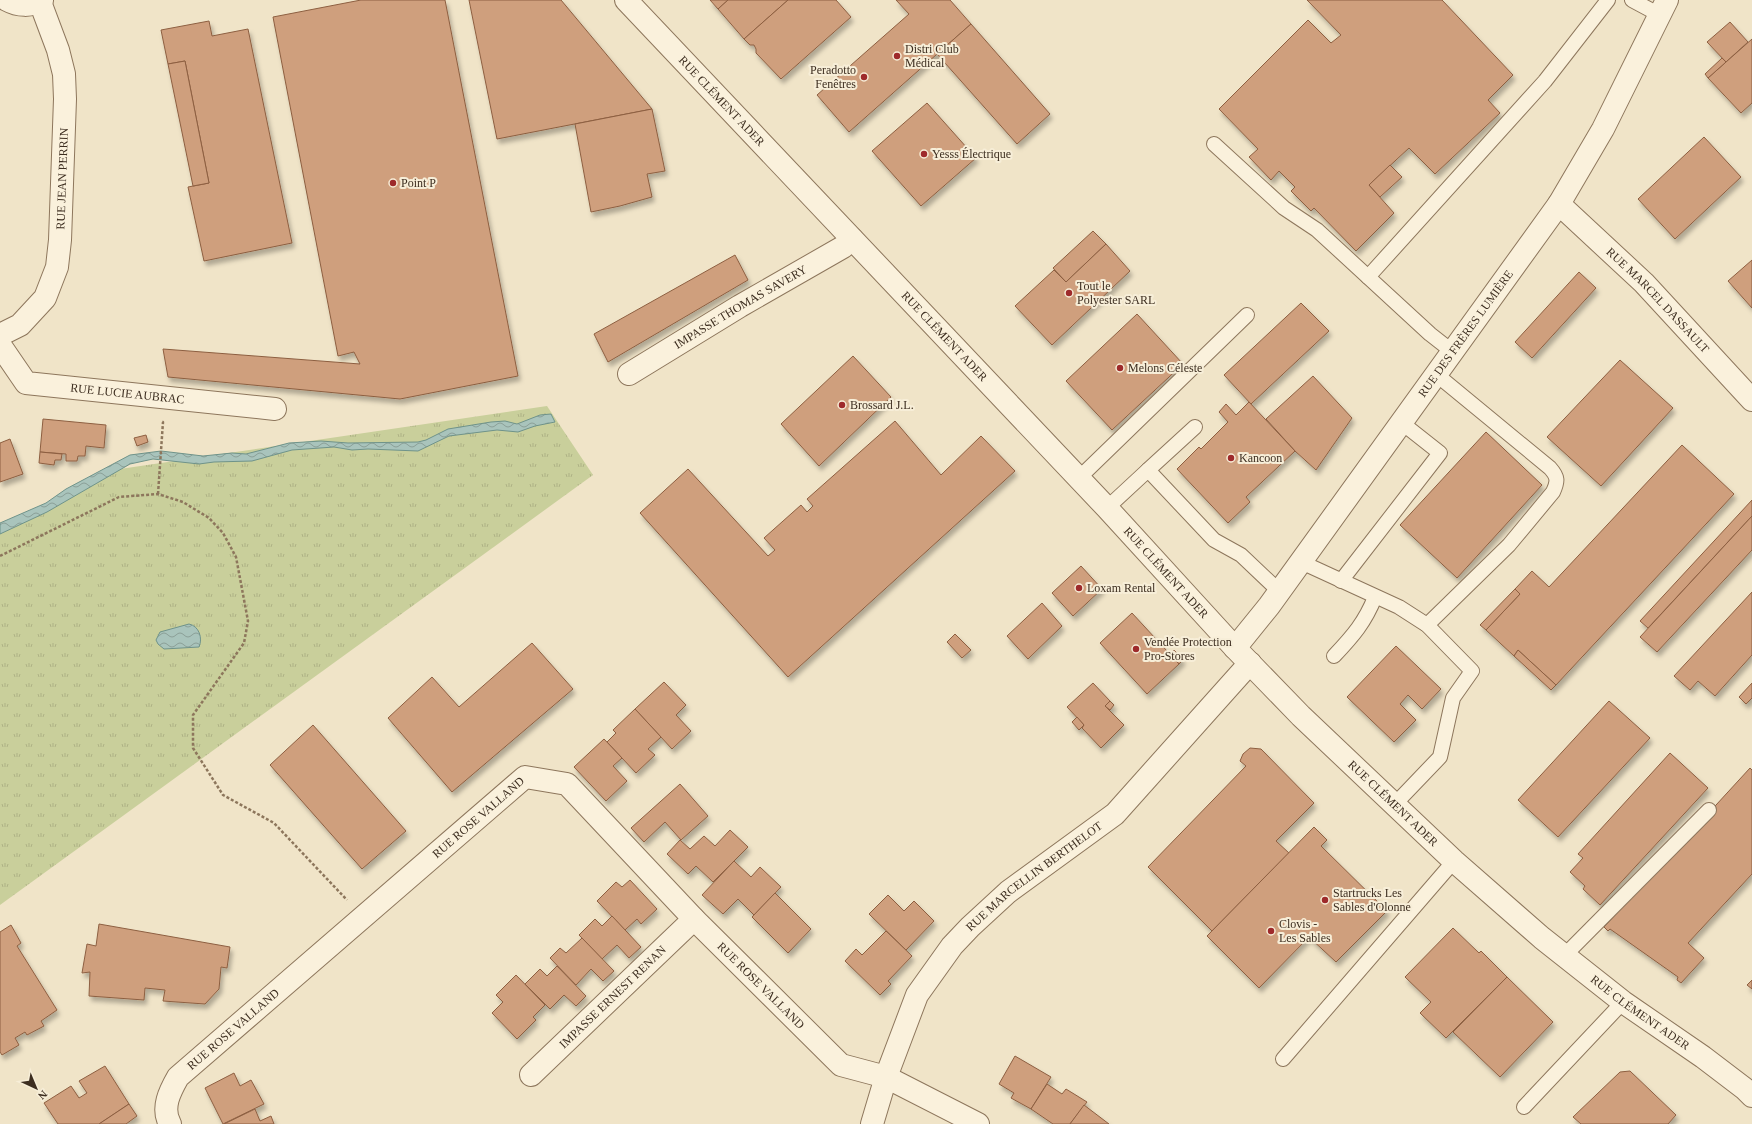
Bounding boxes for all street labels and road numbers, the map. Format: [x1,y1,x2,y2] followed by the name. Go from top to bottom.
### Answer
[676,53,767,149] street label: RUE CLÉMENT ADER
[53,127,71,230] street label: RUE JEAN PERRIN
[1604,245,1712,356] street label: RUE MARCEL DASSAULT
[671,262,810,352] street label: IMPASSE THOMAS SAVERY
[1415,267,1516,400] street label: RUE DES FRÈRES LUMIÈRE
[898,288,990,384] street label: RUE CLÉMENT ADER
[70,381,185,407] street label: RUE LUCIE AUBRAC
[1121,524,1211,621] street label: RUE CLÉMENT ADER
[1345,757,1441,849] street label: RUE CLÉMENT ADER
[429,774,527,861] street label: RUE ROSE VALLAND
[963,818,1106,934] street label: RUE MARCELLIN BERTHELOT
[714,939,808,1032] street label: RUE ROSE VALLAND
[556,942,669,1051] street label: IMPASSE ERNEST RENAN
[1588,972,1692,1053] street label: RUE CLÉMENT ADER
[184,985,282,1073] street label: RUE ROSE VALLAND

